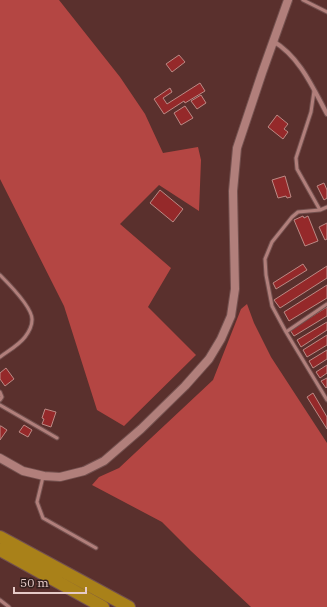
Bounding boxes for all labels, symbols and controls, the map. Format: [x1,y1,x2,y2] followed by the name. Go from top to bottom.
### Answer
[14,569,86,595] scale bar
[20,575,49,590] text: 50 m

